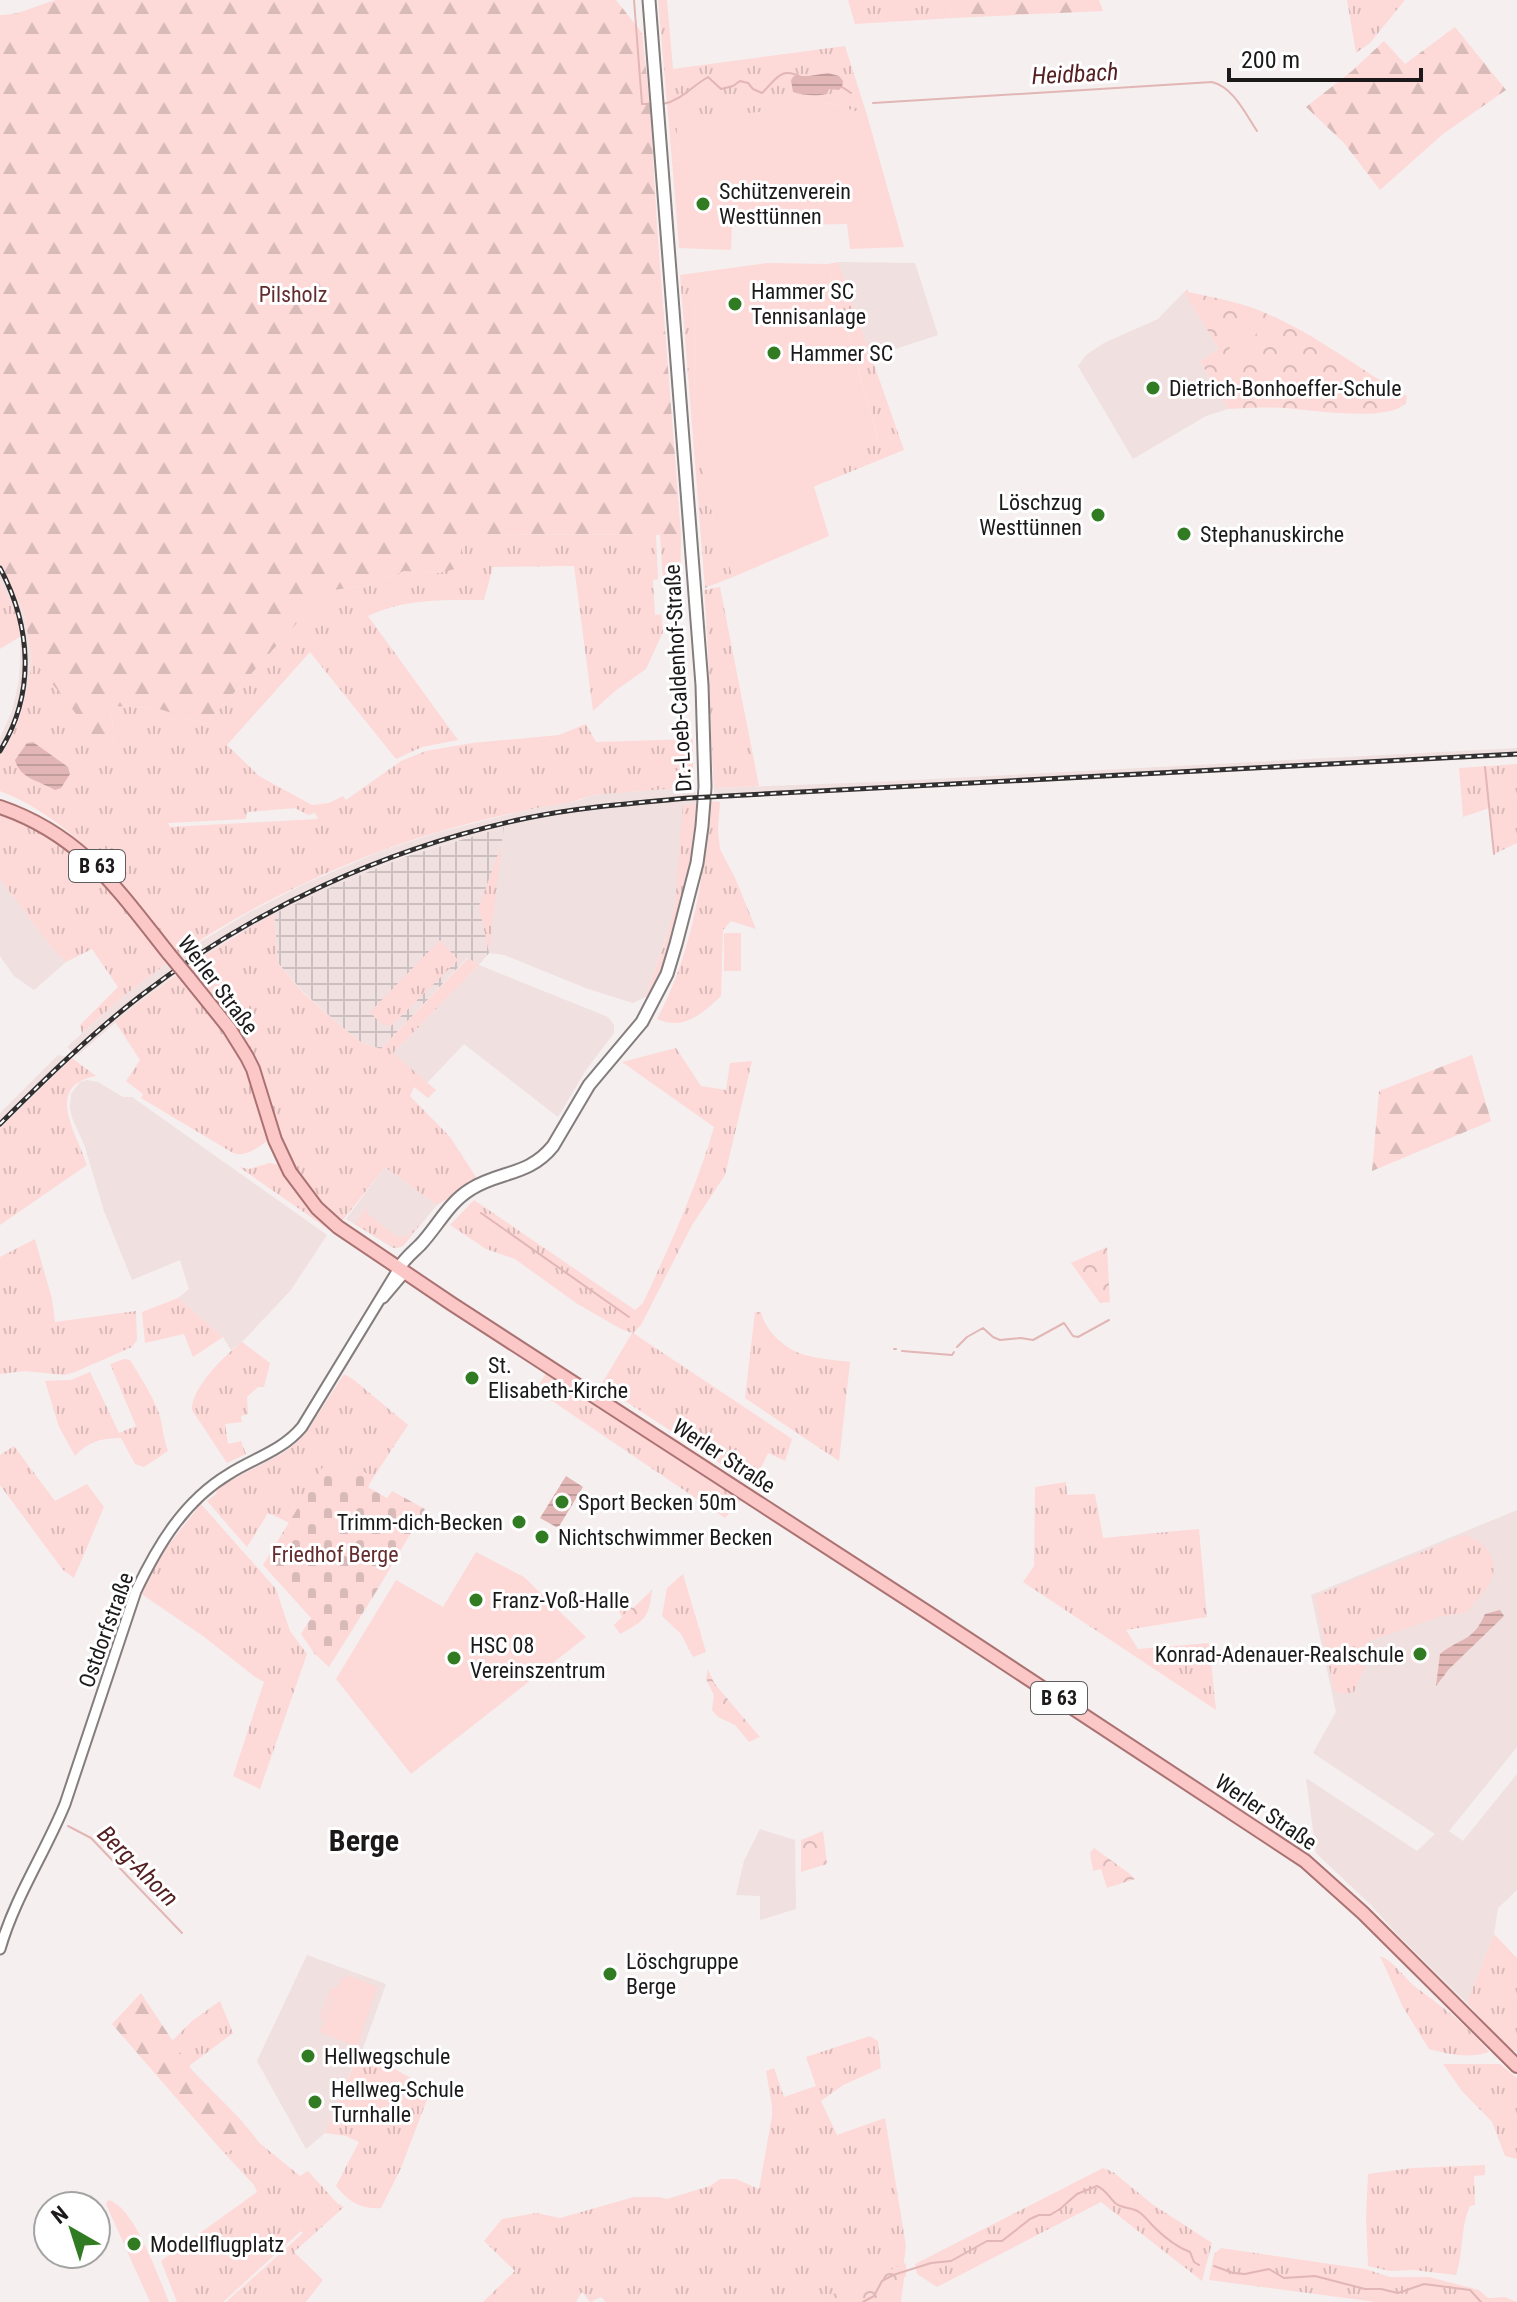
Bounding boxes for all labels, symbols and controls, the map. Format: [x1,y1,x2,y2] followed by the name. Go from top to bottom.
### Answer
[1229,32,1421,82] scale bar
[1241,46,1300,74] text: 200 m
[1031,58,1119,90] water label: Heidbach
[719,179,851,229] place label: Schützenverein Westtünnen
[694,195,712,213] marker: Schützenverein Westtünnen
[751,279,866,329] place label: Hammer SC Tennisanlage
[259,282,327,307] park label: Pilsholz
[726,295,744,313] marker: Hammer SC Tennisanlage
[790,341,893,366] place label: Hammer SC
[765,344,783,362] marker: Hammer SC
[1169,376,1401,401] place label: Dietrich-Bonhoeffer-Schule
[1144,379,1162,397] marker: Dietrich-Bonhoeffer-Schule
[979,490,1082,540] place label: Löschzug Westtünnen
[1089,506,1107,524] marker: Löschzug Westtünnen
[1200,522,1344,547] place label: Stephanuskirche
[1175,525,1193,543] marker: Stephanuskirche
[660,564,696,792] street label: Dr.-Loeb-Caldenhof-Straße
[69,850,125,882] road number: B 63
[173,931,263,1039] street label: Werler Straße
[488,1353,628,1403] place label: St. Elisabeth-Kirche
[463,1369,481,1387] marker: St. Elisabeth-Kirche
[668,1414,780,1498] street label: Werler Straße
[578,1490,737,1515] place label: Sport Becken 50m
[553,1493,571,1511] marker: Sport Becken 50m
[337,1510,503,1535] place label: Trimm-dich-Becken
[510,1513,528,1531] marker: Trimm-dich-Becken
[558,1525,773,1550] place label: Nichtschwimmer Becken
[533,1528,551,1546] marker: Nichtschwimmer Becken
[272,1542,398,1567] park label: Friedhof Berge
[74,1569,138,1691] street label: Ostdorfstraße
[492,1588,629,1613] place label: Franz-Voß-Halle
[467,1591,485,1609] marker: Franz-Voß-Halle
[470,1633,606,1683] place label: HSC 08 Vereinszentrum
[1155,1642,1404,1667] place label: Konrad-Adenauer-Realschule
[1411,1645,1429,1663] marker: Konrad-Adenauer-Realschule
[445,1649,463,1667] marker: HSC 08 Vereinszentrum
[1031,1682,1087,1714] road number: B 63
[1210,1769,1322,1855] street label: Werler Straße
[92,1820,184,1912] water label: Berg-Ahorn
[329,1823,399,1858] district label: Berge
[626,1949,739,1999] place label: Löschgruppe Berge
[601,1965,619,1983] marker: Löschgruppe Berge
[324,2044,450,2069] place label: Hellwegschule
[299,2047,317,2065] marker: Hellwegschule
[331,2077,464,2127] place label: Hellweg-Schule Turnhalle
[306,2093,324,2111] marker: Hellweg-Schule Turnhalle
[32,2190,112,2270] north arrow
[47,2201,73,2229] text: N
[150,2232,284,2257] place label: Modellflugplatz
[125,2235,143,2253] marker: Modellflugplatz

